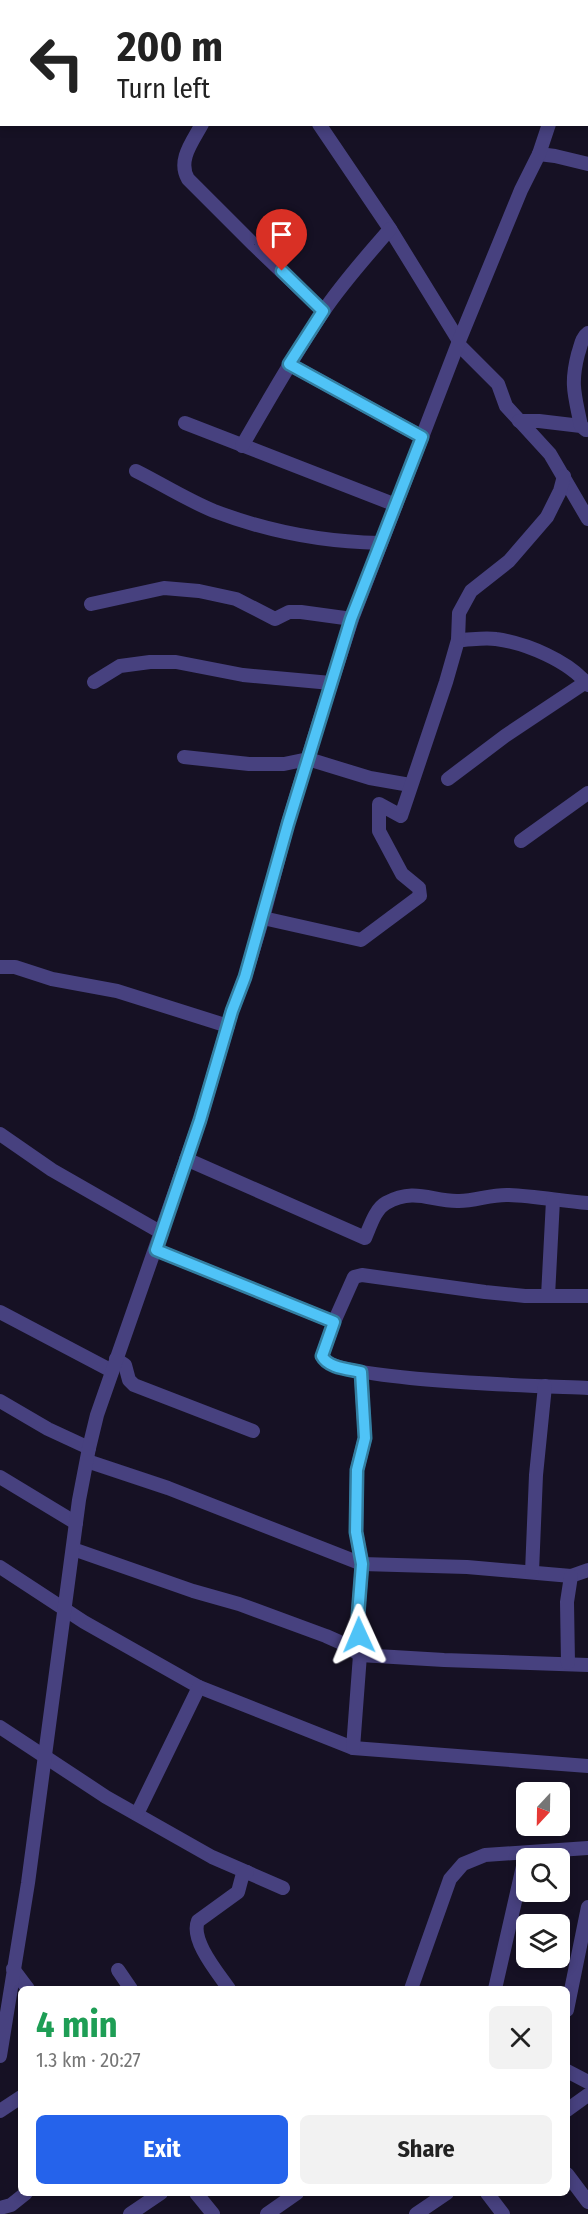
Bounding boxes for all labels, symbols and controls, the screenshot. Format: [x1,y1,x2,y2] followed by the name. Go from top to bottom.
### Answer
[117,22,223,72] text: 200 m
[18,24,96,102] icon: left
[117,73,210,105] text: Turn left
[256,209,307,271] pin
[265,218,298,251] icon: arrive
[327,1603,391,1667] position arrow
[516,1782,570,1836] north arrow
[516,1782,570,1968] map controls
[516,1848,570,1902] button: search
[516,1914,570,1968] button: layers
[36,2003,118,2047] text: 4 min
[489,2006,552,2069] button: close
[36,2048,141,2072] text: 1.3 km · 20:27
[36,2115,288,2184] button: Exit
[300,2115,552,2184] button: Share

